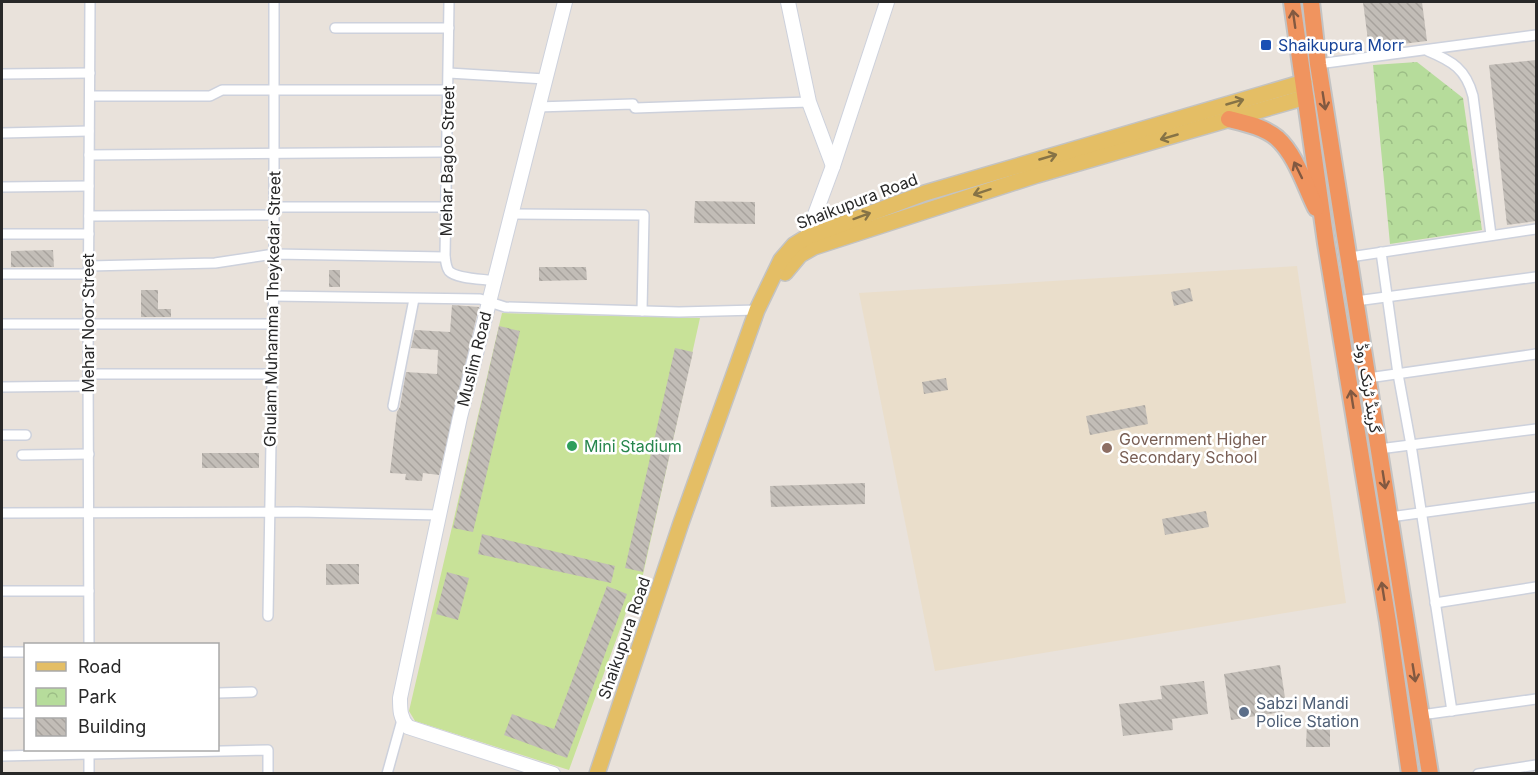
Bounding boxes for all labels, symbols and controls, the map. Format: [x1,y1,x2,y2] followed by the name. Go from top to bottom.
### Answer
[1289,10,1300,29] one-way arrow
[1278,35,1404,55] place label: Shaikupura Morr
[1259,38,1273,52] marker: Shaikupura Morr
[436,85,458,237] street label: Mehar Bagoo Street
[1319,91,1330,110] one-way arrow
[1225,96,1244,107] one-way arrow
[1160,132,1179,143] one-way arrow
[1038,151,1057,162] one-way arrow
[1291,161,1303,179] one-way arrow
[794,169,920,233] street label: Shaikupura Road
[260,171,284,447] street label: Ghulam Muhamma Theykedar Street
[973,188,992,199] one-way arrow
[852,210,871,221] one-way arrow
[78,253,98,393] street label: Mehar Noor Street
[453,309,495,409] street label: Muslim Road
[1351,342,1386,434] street label: گرینڈ ٹرنک روڈ
[1346,389,1357,409] one-way arrow
[1119,429,1267,467] place label: Government Higher Secondary School
[584,436,682,456] place label: Mini Stadium
[565,439,579,453] marker: Mini Stadium
[1100,441,1114,455] marker: Government Higher Secondary School
[1378,470,1389,490] one-way arrow
[594,574,654,702] street label: Shaikupura Road
[1377,582,1388,601] one-way arrow
[24,643,219,751] legend
[78,656,121,677] text: Road
[1409,663,1420,682] one-way arrow
[78,686,117,707] text: Park
[1256,693,1359,731] place label: Sabzi Mandi Police Station
[1237,705,1251,719] marker: Sabzi Mandi Police Station
[78,716,146,737] text: Building

